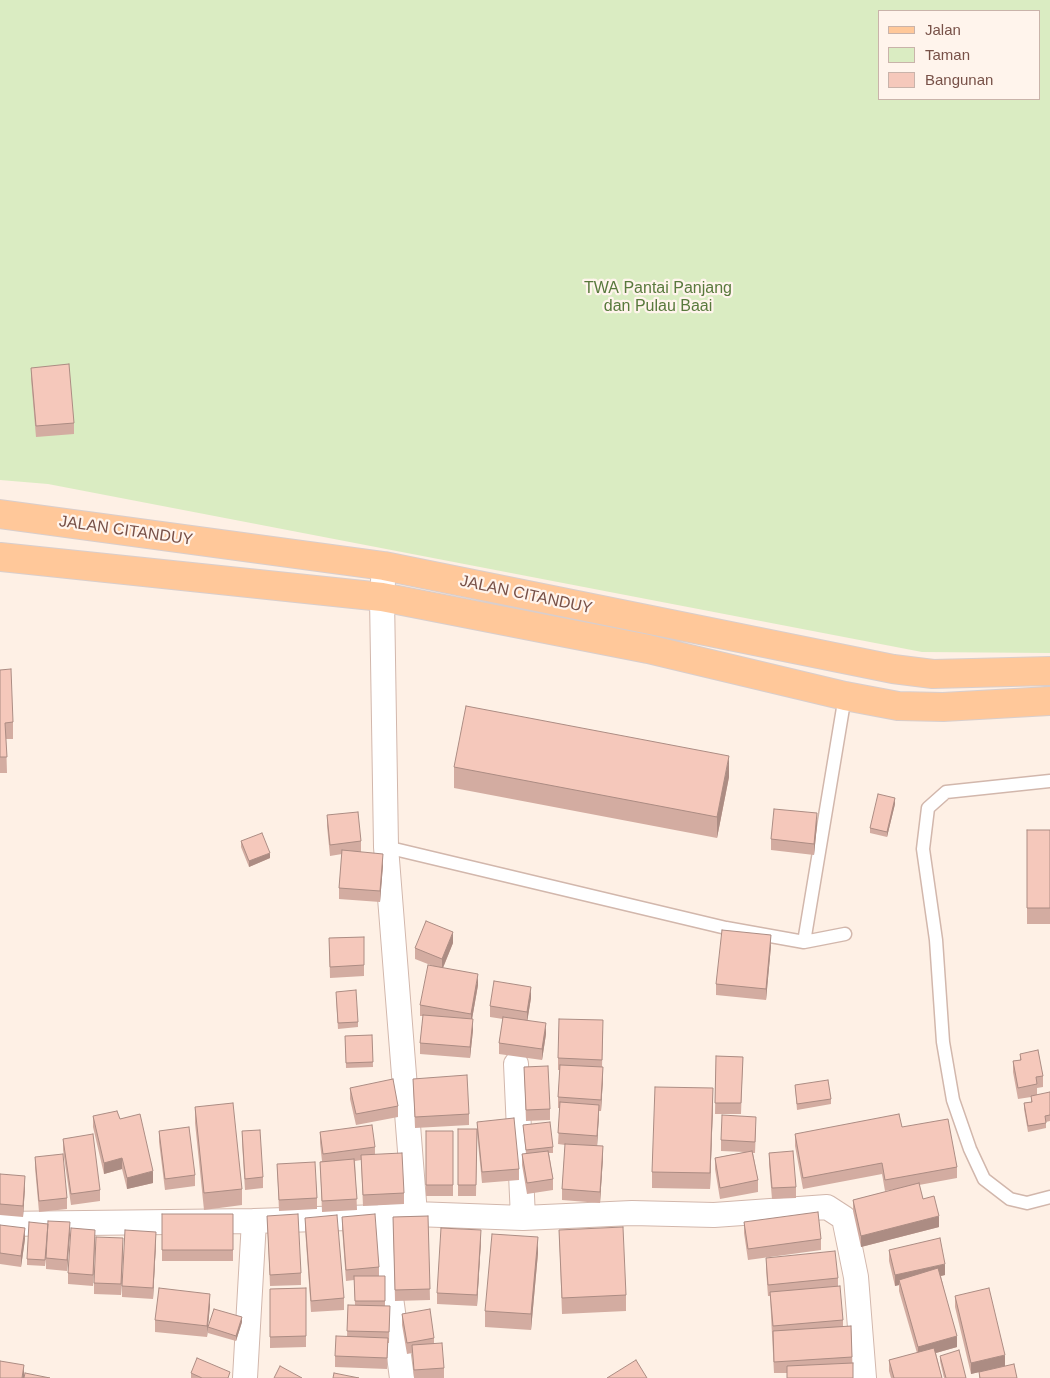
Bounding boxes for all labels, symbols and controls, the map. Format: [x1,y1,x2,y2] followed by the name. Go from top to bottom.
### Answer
[878,10,1040,100] legend
[925,21,961,38] text: Jalan
[925,46,970,63] text: Taman
[925,71,993,88] text: Bangunan
[584,279,732,317] park label: TWA Pantai Panjang dan Pulau Baai
[58,512,194,550] street label: JALAN CITANDUY
[458,572,594,618] street label: JALAN CITANDUY

